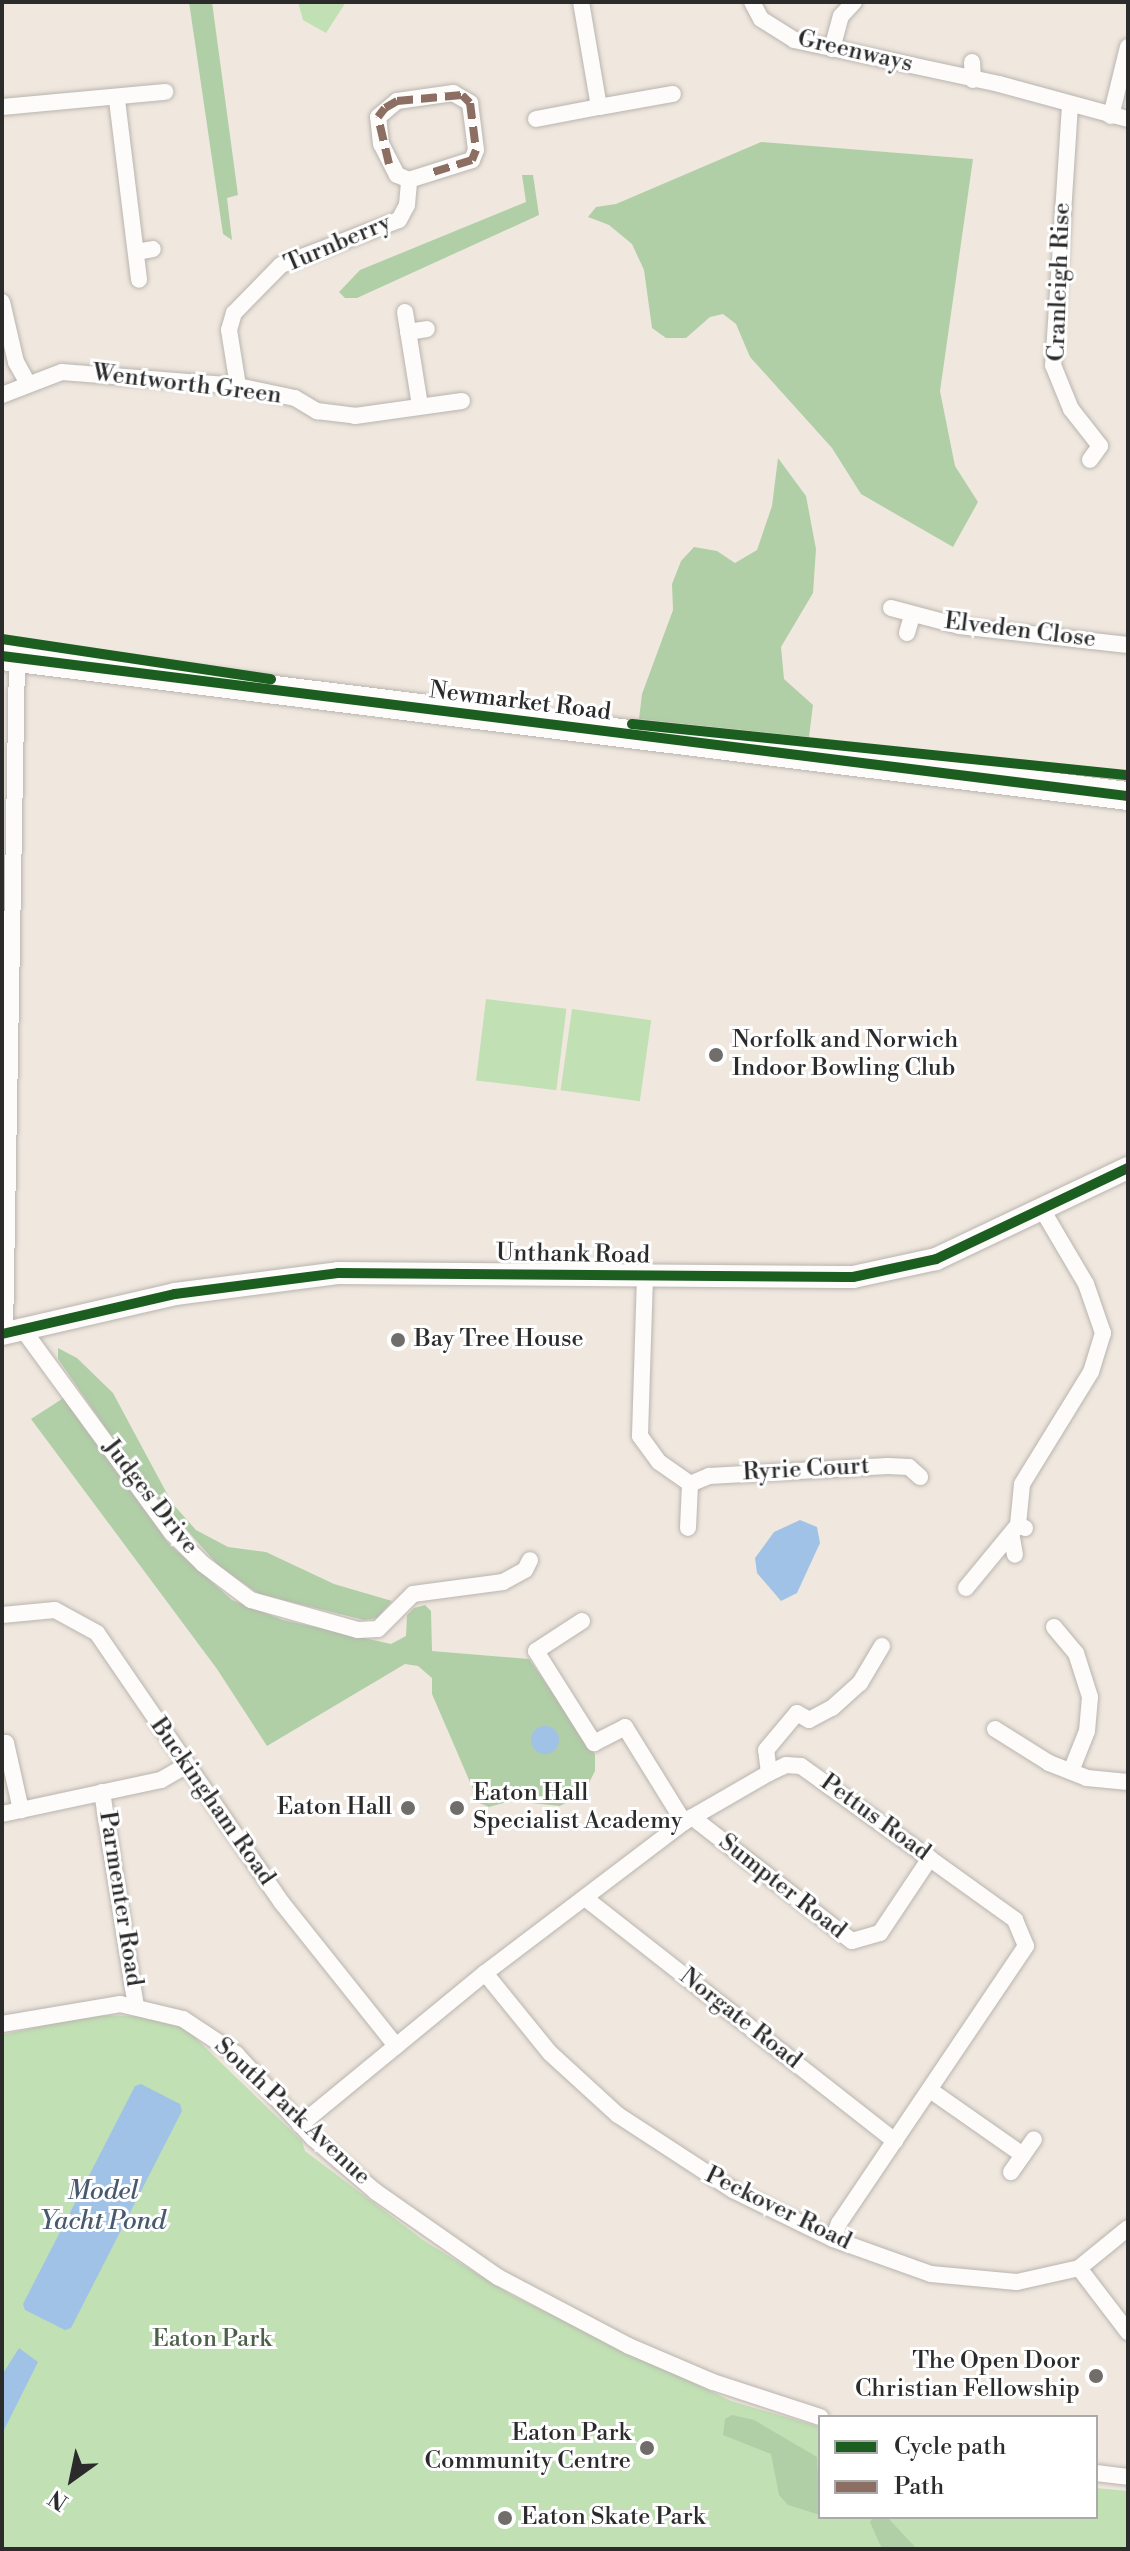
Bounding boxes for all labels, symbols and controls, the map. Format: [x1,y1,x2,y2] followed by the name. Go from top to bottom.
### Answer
[795,25,915,79] street label: Greenways
[1043,202,1077,362] street label: Cranleigh Rise
[280,209,396,279] street label: Turnberry
[91,359,283,411] street label: Wentworth Green
[943,607,1097,655] street label: Elveden Close
[427,677,613,727] street label: Newmarket Road
[732,1027,958,1083] place label: Norfolk and Norwich Indoor Bowling Club
[707,1046,725,1064] marker: Norfolk and Norwich Indoor Bowling Club
[496,1239,650,1271] street label: Unthank Road
[414,1326,584,1354] place label: Bay Tree House
[389,1331,407,1349] marker: Bay Tree House
[96,1434,204,1560] street label: Judges Drive
[742,1452,870,1488] street label: Ryrie Court
[143,1713,281,1891] street label: Buckingham Road
[814,1769,936,1867] street label: Pettus Road
[473,1780,682,1836] place label: Eaton Hall Specialist Academy
[277,1794,392,1822] place label: Eaton Hall
[399,1799,417,1817] marker: Eaton Hall
[448,1799,466,1817] marker: Eaton Hall Specialist Academy
[92,1809,148,1989] street label: Parmenter Road
[713,1828,851,1946] street label: Sumpter Road
[673,1962,807,2076] street label: Norgate Road
[208,2032,376,2192] street label: South Park Avenue
[700,2161,856,2257] street label: Peckover Road
[40,2176,166,2238] water label: Model Yacht Pond
[152,2326,272,2354] park label: Eaton Park
[855,2348,1080,2404] place label: The Open Door Christian Fellowship
[1087,2367,1105,2385] marker: The Open Door Christian Fellowship
[818,2415,1098,2519] legend
[425,2420,631,2476] place label: Eaton Park Community Centre
[894,2432,1006,2462] text: Cycle path
[32,2439,112,2519] north arrow
[638,2439,656,2457] marker: Eaton Park Community Centre
[894,2472,944,2502] text: Path
[44,2483,73,2516] text: N
[521,2504,705,2532] place label: Eaton Skate Park
[496,2509,514,2527] marker: Eaton Skate Park

